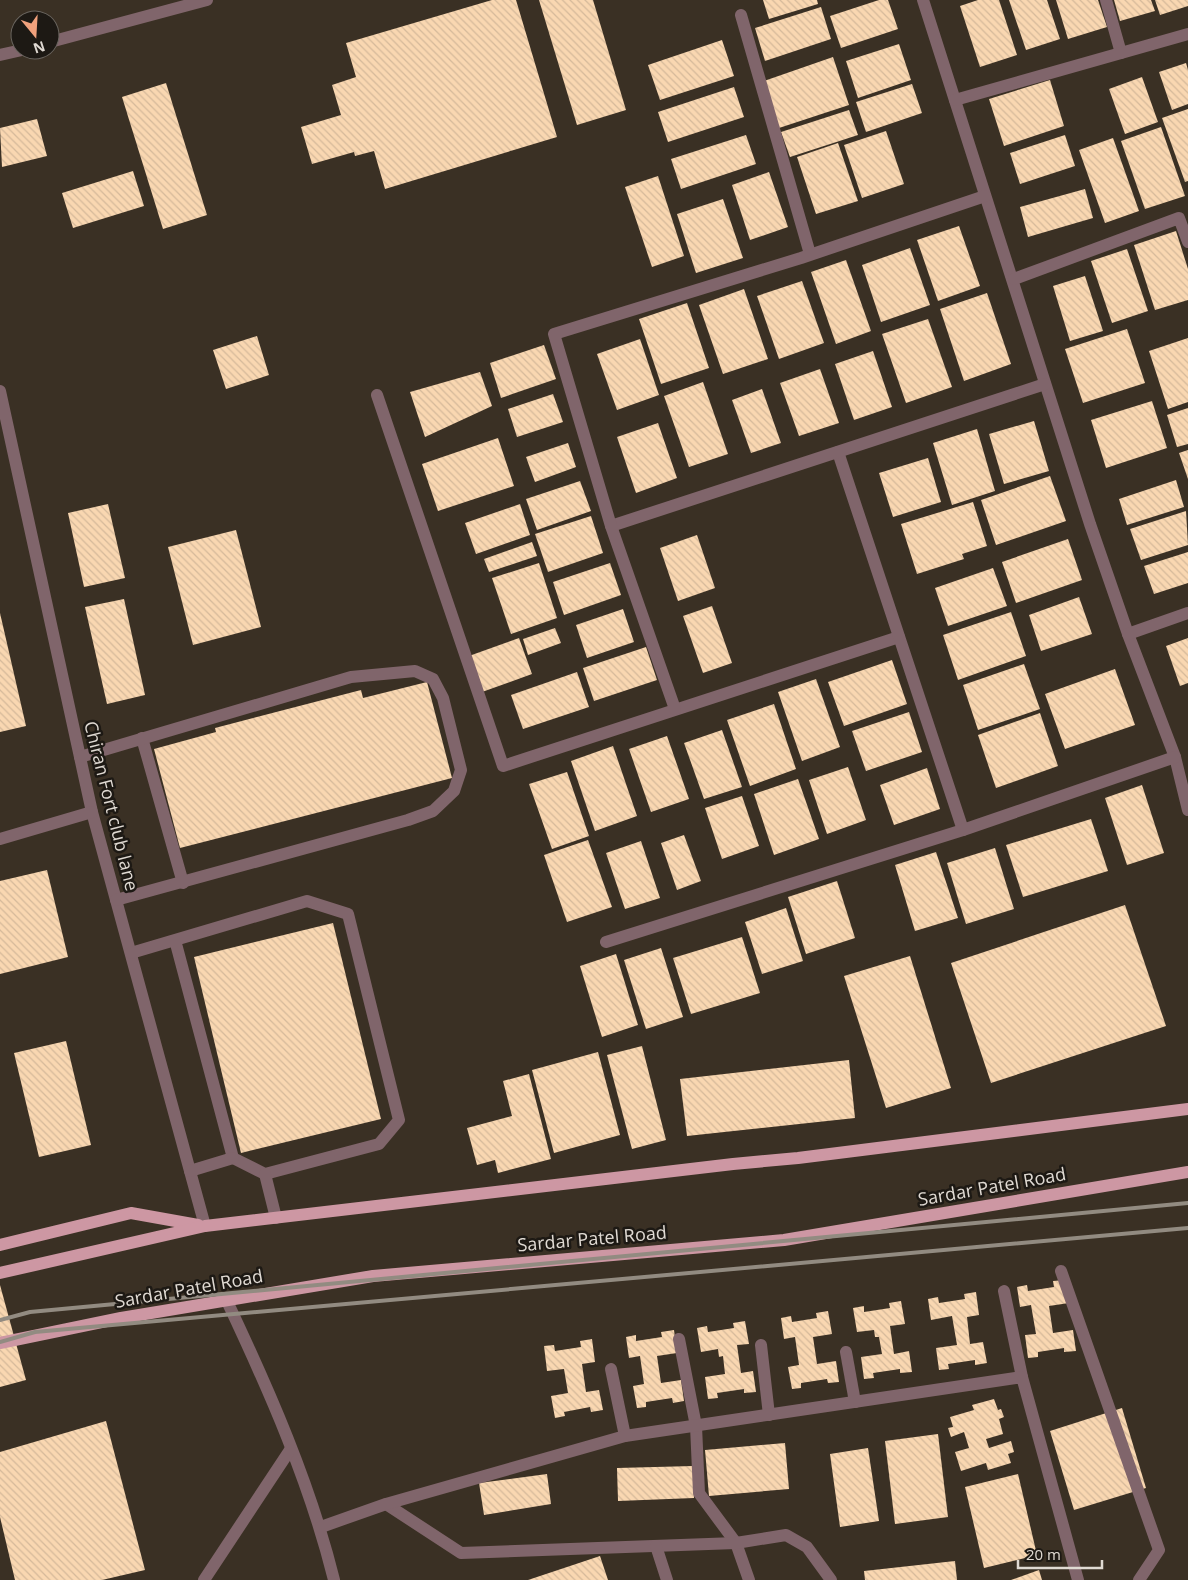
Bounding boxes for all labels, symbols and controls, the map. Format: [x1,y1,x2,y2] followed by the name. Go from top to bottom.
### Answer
[10,10,60,60] north arrow
[31,37,48,59] text: N
[79,718,145,893] street label: Chiran Fort club lane
[916,1161,1068,1211] street label: Sardar Patel Road
[516,1220,668,1256] street label: Sardar Patel Road
[113,1263,265,1313] street label: Sardar Patel Road
[1018,1538,1102,1570] scale bar
[1026,1544,1061,1564] text: 20 m

